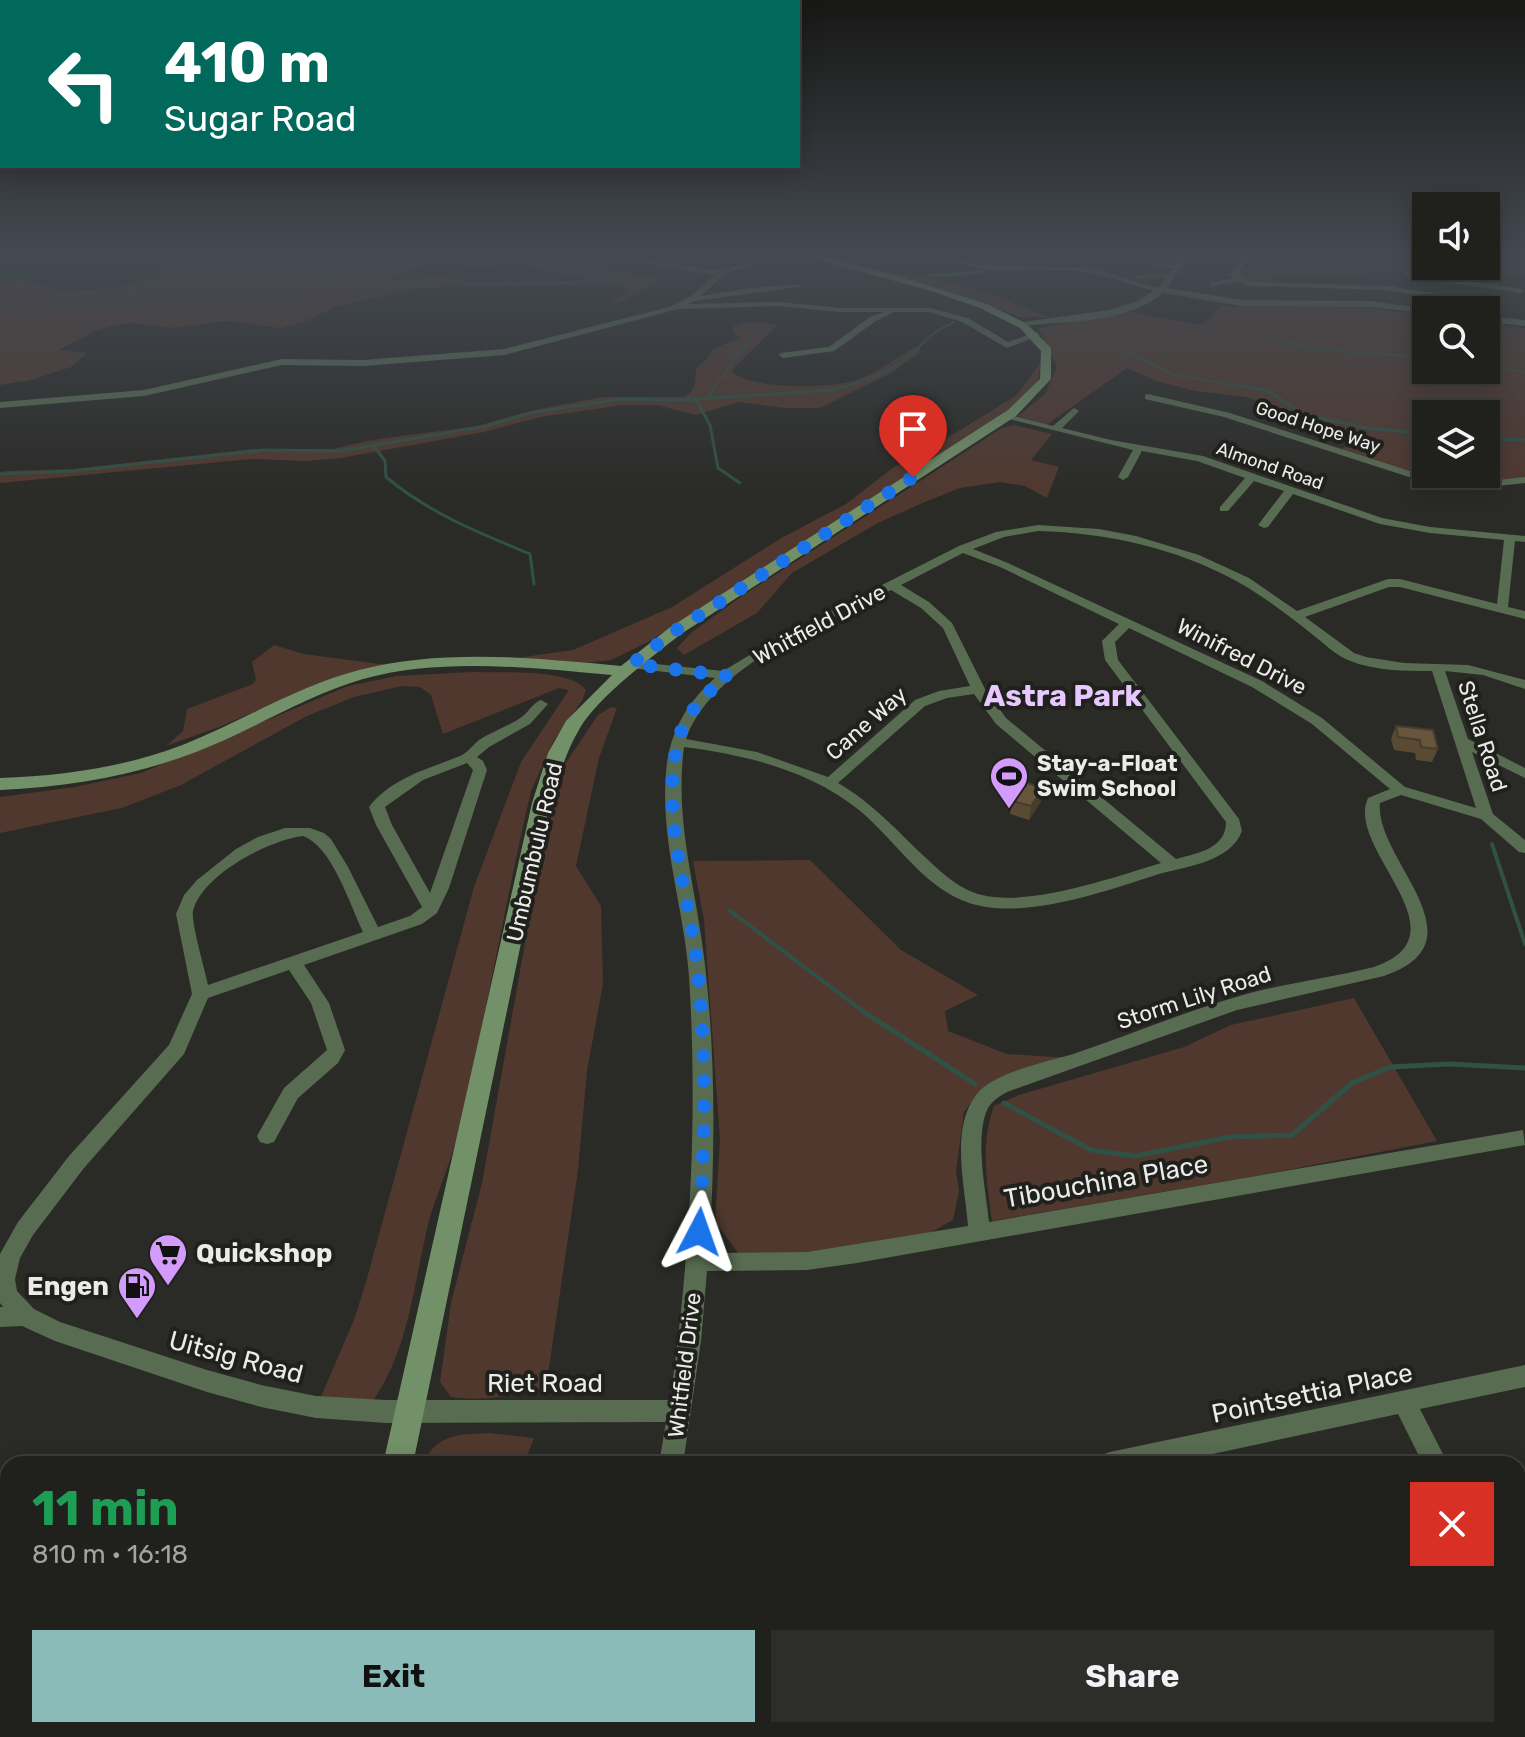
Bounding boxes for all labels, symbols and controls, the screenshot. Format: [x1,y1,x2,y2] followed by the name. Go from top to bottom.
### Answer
[164,30,330,96] text: 410 m
[32,32,136,136] icon: left
[164,97,356,140] text: Sugar Road
[1412,192,1500,488] map controls
[1412,192,1500,280] button: sound
[1412,296,1500,384] button: search
[879,395,947,477] pin
[1253,396,1383,458] street label: Good Hope Way
[1412,400,1500,488] button: layers
[891,407,935,451] icon: arrive
[1214,437,1326,495] street label: Almond Road
[748,578,890,671] street label: Whitfield Drive
[1172,612,1311,701] street label: Winifred Drive
[1452,677,1513,795] street label: Stella Road
[984,678,1143,714] district label: Astra Park
[820,681,912,766] street label: Cane Way
[1037,750,1177,802] place label: Stay-a-Float Swim School
[988,755,1030,810] sports icon: Stay-a-Float Swim School
[501,760,568,944] street label: Umbumbulu Road
[1114,960,1275,1035] street label: Storm Lily Road
[1002,1148,1210,1215] street label: Tibouchina Place
[657,1190,741,1274] position arrow
[147,1232,189,1287] supermarket icon: Quickshop
[196,1238,332,1269] place label: Quickshop
[116,1265,158,1320] fuel station icon: Engen
[27,1271,109,1302] place label: Engen
[662,1291,707,1439] street label: Whitfield Drive
[165,1325,306,1390] street label: Uitsig Road
[1209,1357,1416,1430] street label: Pointsettia Place
[487,1368,603,1399] street label: Riet Road
[32,1480,179,1537] text: 11 min
[1410,1482,1494,1566] button: close
[32,1539,188,1570] text: 810 m · 16:18
[32,1630,755,1722] button: Exit
[771,1630,1494,1722] button: Share

